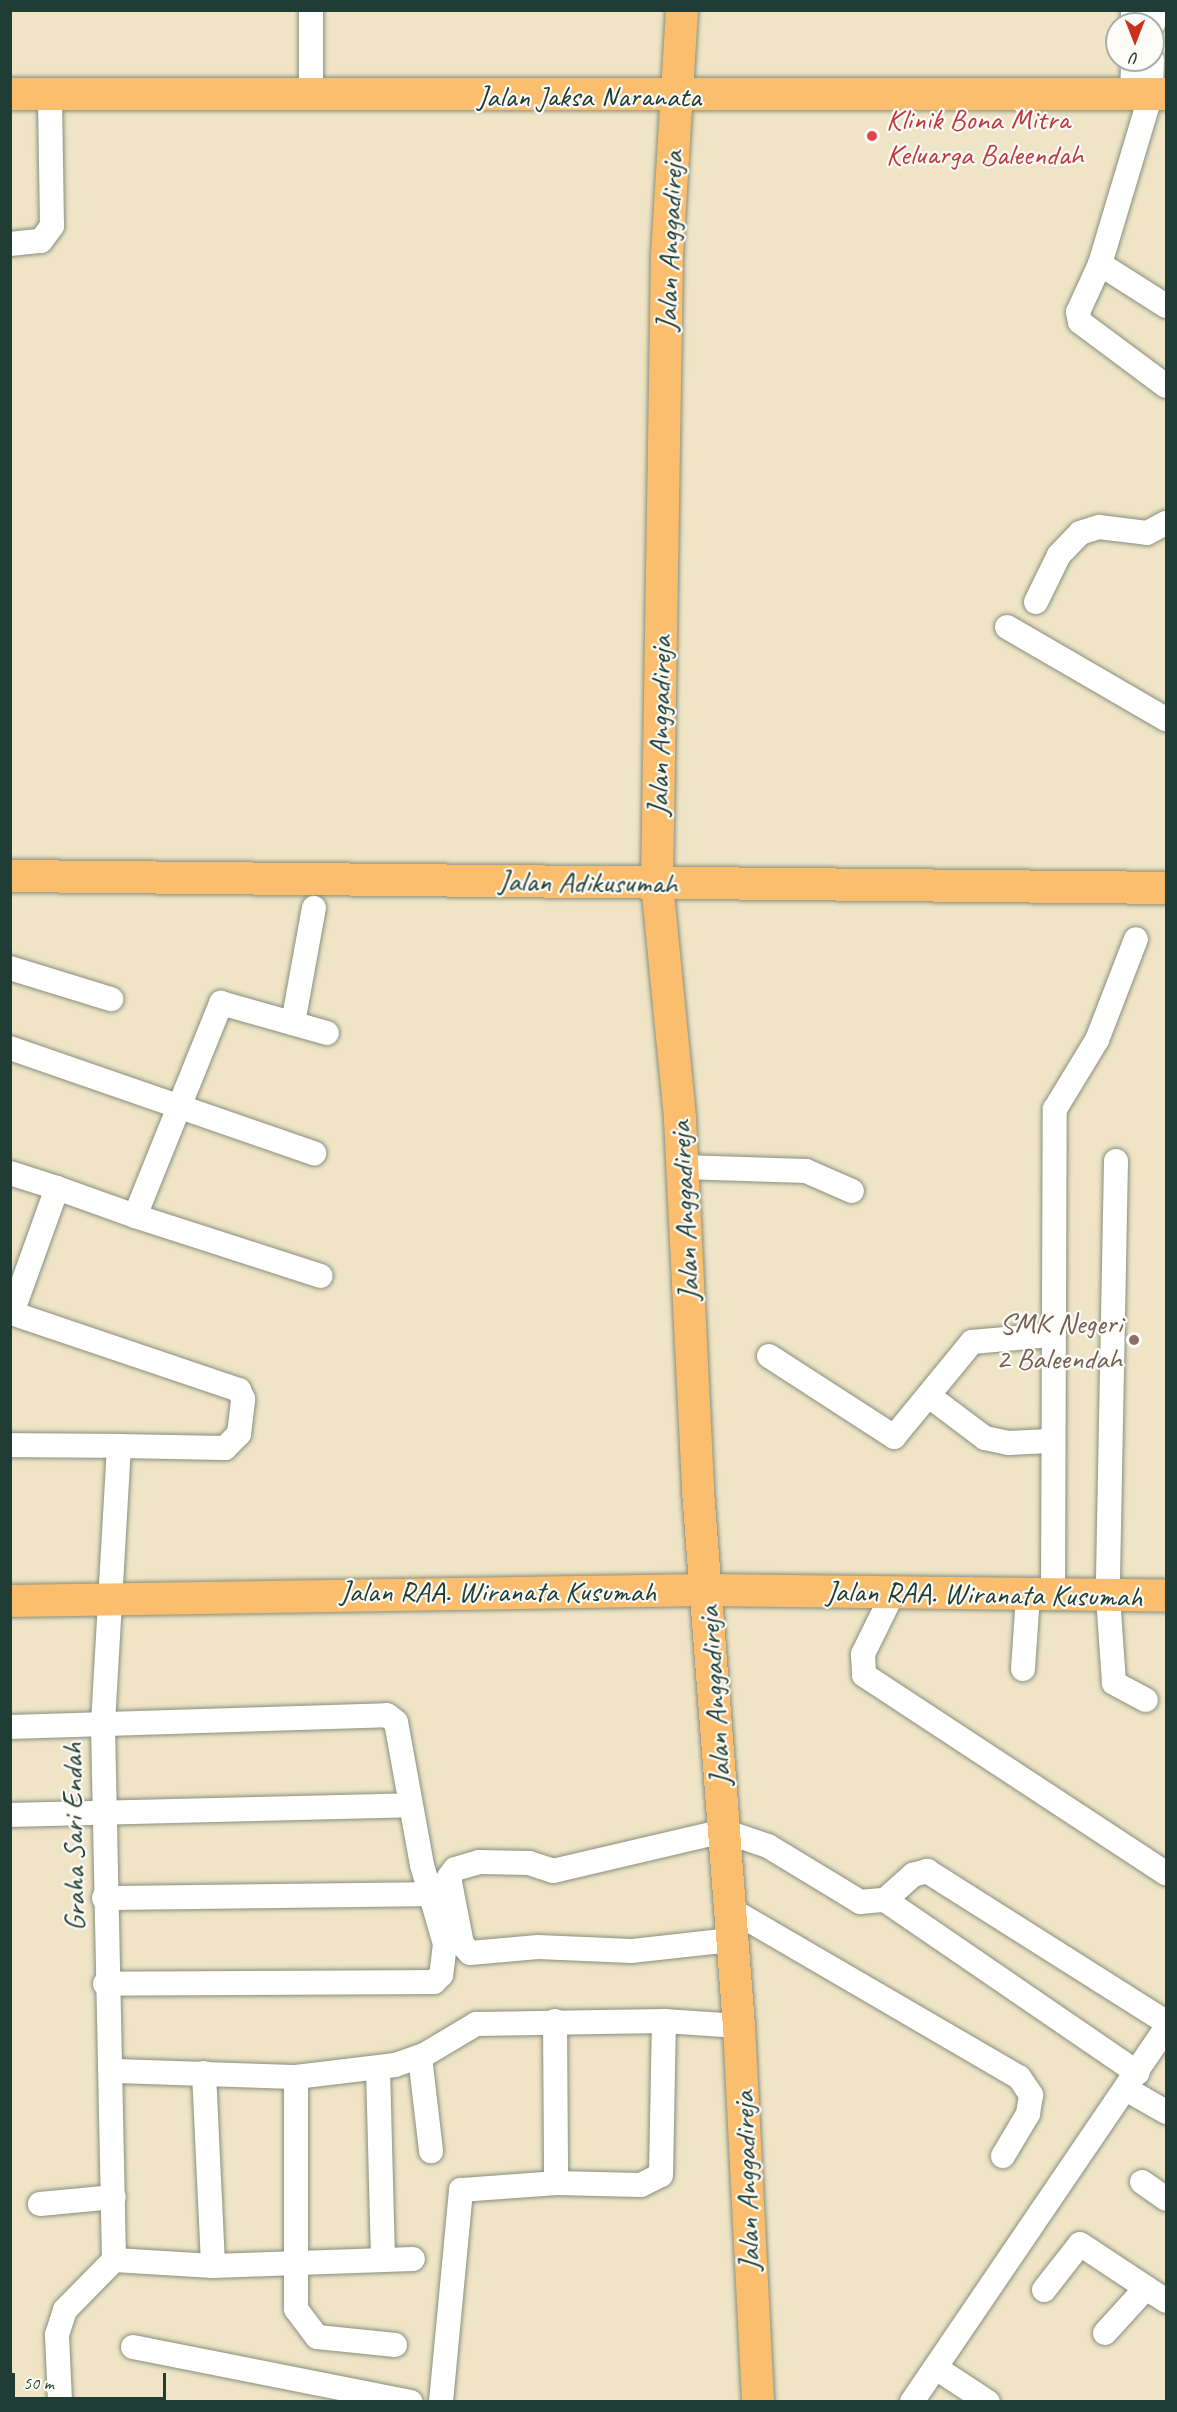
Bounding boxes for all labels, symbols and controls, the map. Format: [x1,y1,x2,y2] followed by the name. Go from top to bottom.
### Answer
[1105,12,1165,72] north arrow
[1131,48,1139,68] text: U
[476,78,702,114] street label: Jalan Jaksa Naranata
[886,101,1086,172] place label: Klinik Bona Mitra Keluarga Baleendah
[863,127,881,145] marker: Klinik Bona Mitra Keluarga Baleendah
[648,151,690,331] street label: Jalan Anggadireja
[639,636,679,816] street label: Jalan Anggadireja
[498,862,678,902] street label: Jalan Adikusumah
[661,1120,707,1302] street label: Jalan Anggadireja
[996,1305,1122,1376] place label: SMK Negeri 2 Baleendah
[1127,1333,1141,1347] marker: SMK Negeri 2 Baleendah
[340,1573,656,1609] street label: Jalan RAA. Wiranata Kusumah
[826,1573,1142,1615] street label: Jalan RAA. Wiranata Kusumah
[690,1605,738,1787] street label: Jalan Anggadireja
[53,1742,93,1932] street label: Graha Sari Endah
[725,2091,767,2271] street label: Jalan Anggadireja
[15,2361,170,2399] scale bar
[23,2372,54,2394] text: 50 m

